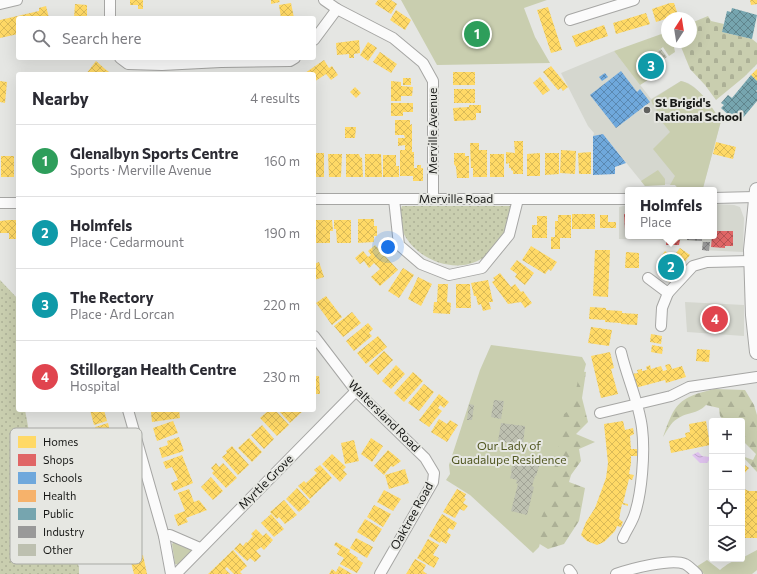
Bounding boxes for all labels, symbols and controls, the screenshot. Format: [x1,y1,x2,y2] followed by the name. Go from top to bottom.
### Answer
[661,12,697,48] north arrow
[16,16,316,60] search box
[464,19,490,49] pin: 1
[30,27,52,49] icon: search
[62,29,141,47] text: Search here
[638,51,664,81] pin: 3
[32,88,89,109] text: Nearby
[425,88,439,174] street label: Merville Avenue
[250,90,300,106] text: 4 results
[655,95,742,123] place label: St Brigid's National School
[642,105,652,115] marker: St Brigid's National School
[70,144,238,162] text: Glenalbyn Sports Centre
[42,153,48,169] text: 1
[264,153,300,169] text: 160 m
[70,162,211,178] text: Sports · Merville Avenue
[625,187,717,239] popup
[419,191,493,205] street label: Merville Road
[640,196,702,214] text: Holmfels
[640,214,671,230] text: Place
[70,216,132,234] text: Holmfels
[41,225,49,241] text: 2
[264,225,300,241] text: 190 m
[70,234,184,250] text: Place · Cedarmount
[378,237,398,257] your location
[658,252,684,282] pin: 2
[70,288,154,306] text: The Rectory
[41,297,49,313] text: 3
[263,297,300,313] text: 220 m
[702,304,728,334] pin: 4
[70,306,174,322] text: Place · Ard Lorcan
[70,360,236,378] text: Stillorgan Health Centre
[41,369,49,385] text: 4
[263,369,300,385] text: 230 m
[346,377,424,454] street label: Waltersland Road
[70,378,120,394] text: Hospital
[709,418,745,562] map controls
[709,418,745,454] button: +
[10,428,142,564] legend
[43,435,78,448] text: Homes
[451,438,567,466] park label: Our Lady of Guadalupe Residence
[235,451,295,511] street label: Myrtle Grove
[43,453,74,466] text: Shops
[709,454,745,490] button: −
[43,471,82,484] text: Schools
[387,479,435,552] street label: Oaktree Road
[43,489,76,502] text: Health
[709,490,745,526] button: locate
[43,507,74,520] text: Public
[43,525,85,538] text: Industry
[709,526,745,562] button: layers
[43,543,74,556] text: Other

